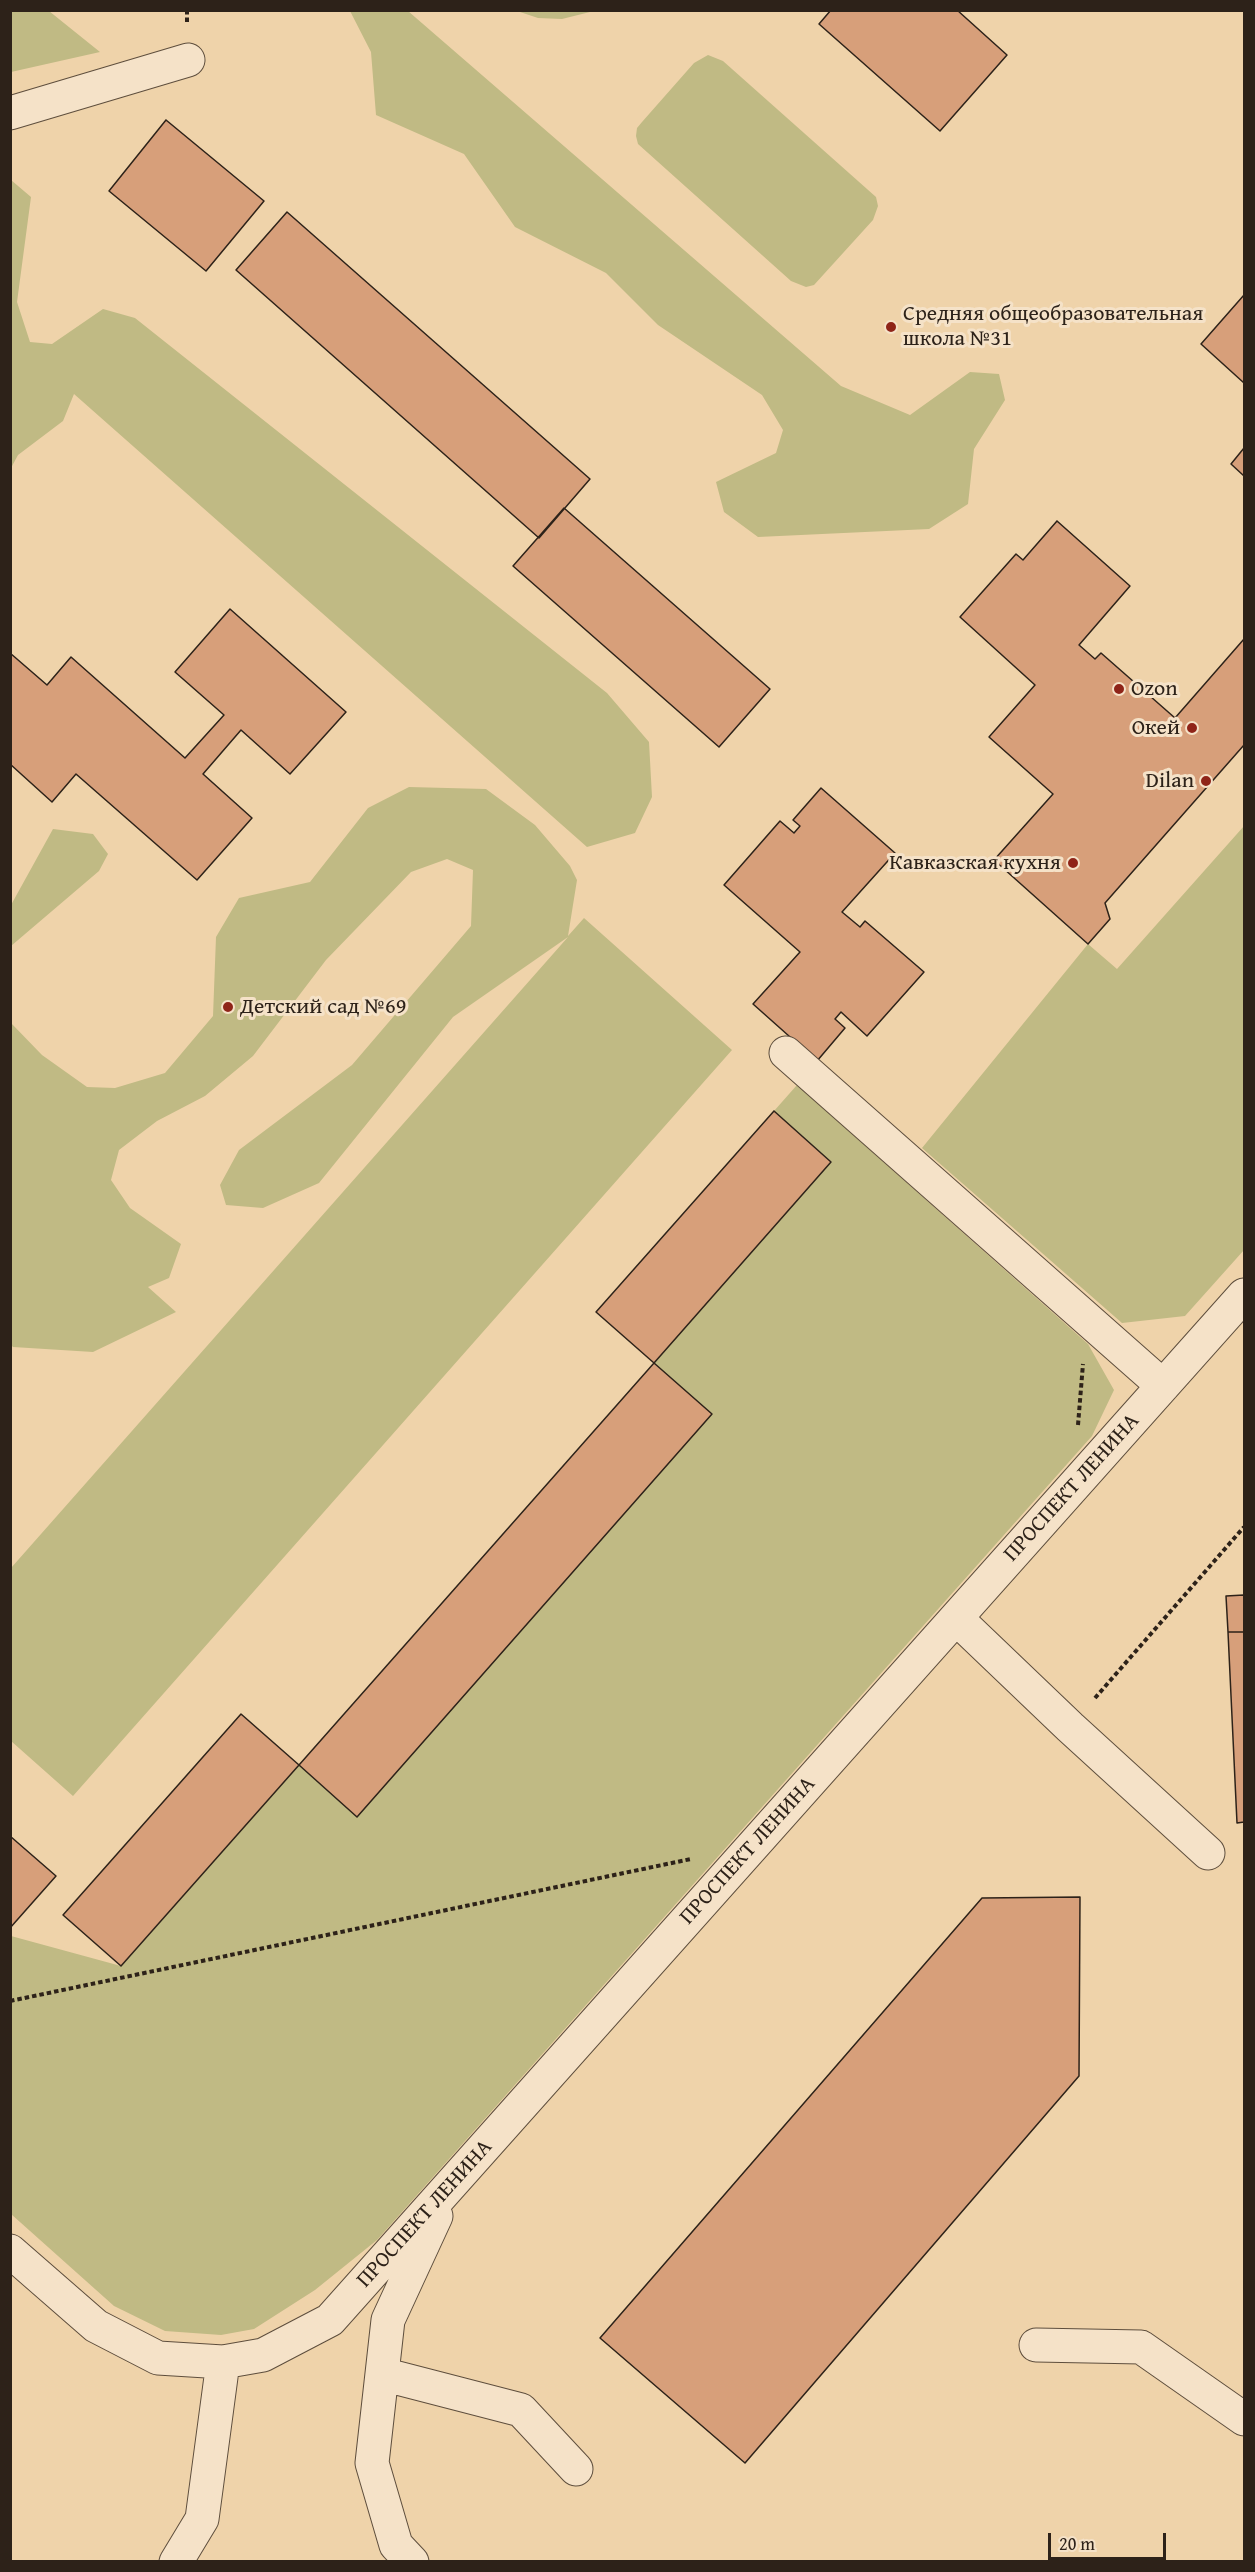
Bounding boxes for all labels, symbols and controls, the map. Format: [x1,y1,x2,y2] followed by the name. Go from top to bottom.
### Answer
[903,301,1203,352] place label: Средняя общеобразовательная школа №31
[884,320,898,334] marker: Средняя общеобразовательная школа №31
[1131,676,1178,702] place label: Ozon
[1112,682,1126,696] marker: Ozon
[1132,715,1180,741] place label: Окей
[1185,721,1199,735] marker: Окей
[1146,768,1194,794] place label: Dilan
[1199,774,1213,788] marker: Dilan
[889,850,1061,876] place label: Кавказская кухня
[1066,856,1080,870] marker: Кавказская кухня
[240,994,406,1020] place label: Детский сад №69
[221,1000,235,1014] marker: Детский сад №69
[999,1409,1145,1567] street label: ПРОСПЕКТ ЛЕНИНА
[675,1772,821,1930] street label: ПРОСПЕКТ ЛЕНИНА
[352,2135,498,2293] street label: ПРОСПЕКТ ЛЕНИНА
[1051,2521,1170,2559] scale bar
[1059,2530,1095,2557] text: 20 m

